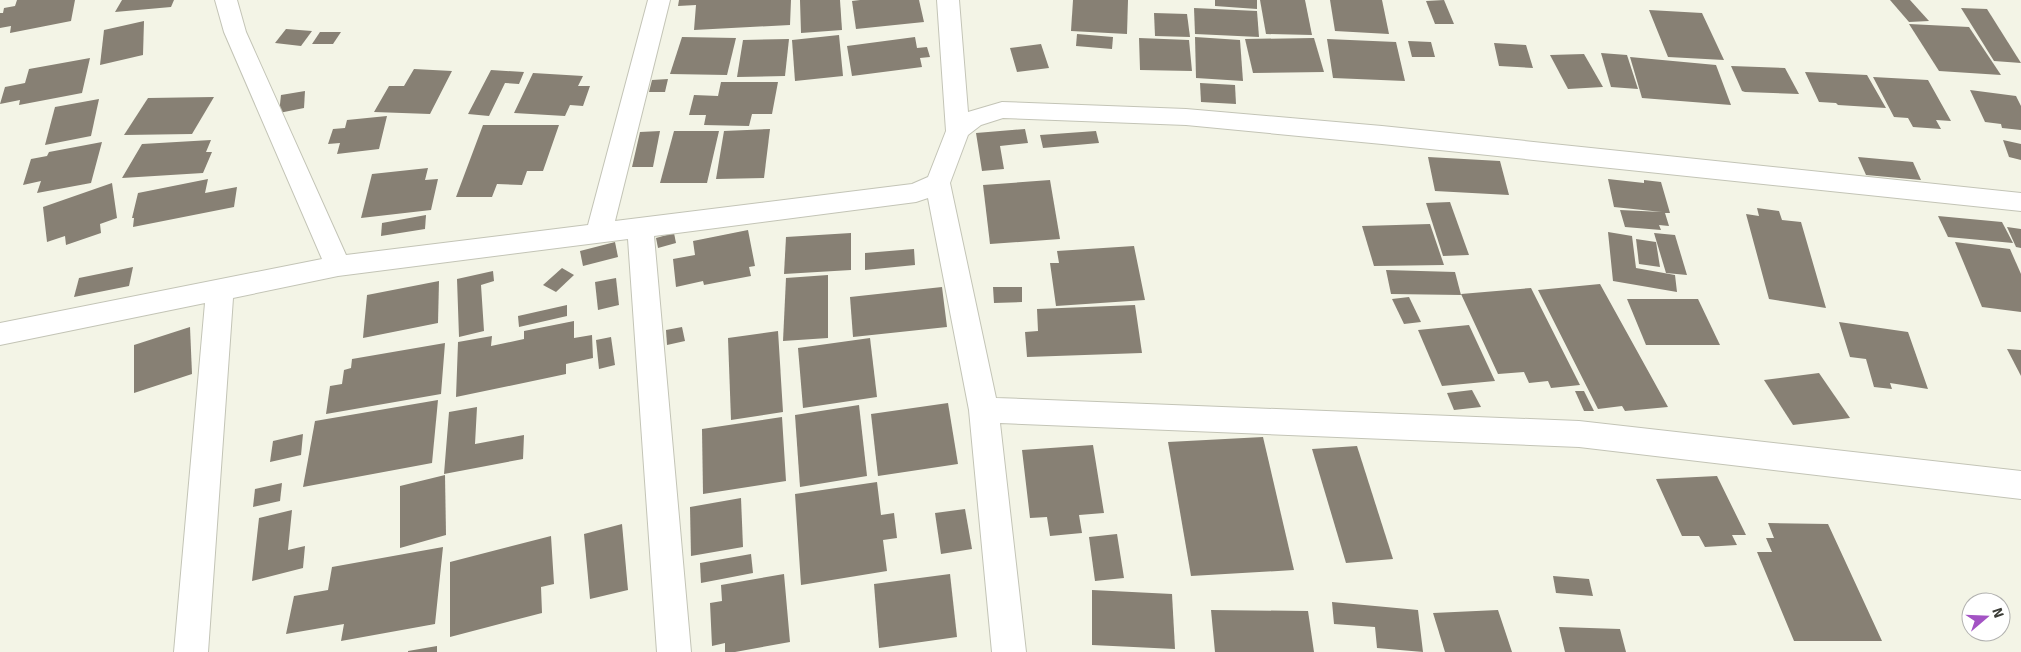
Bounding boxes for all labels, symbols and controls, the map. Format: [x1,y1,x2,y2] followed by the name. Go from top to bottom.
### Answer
[1961,592,2011,642] north arrow
[1988,606,2007,620] text: N

